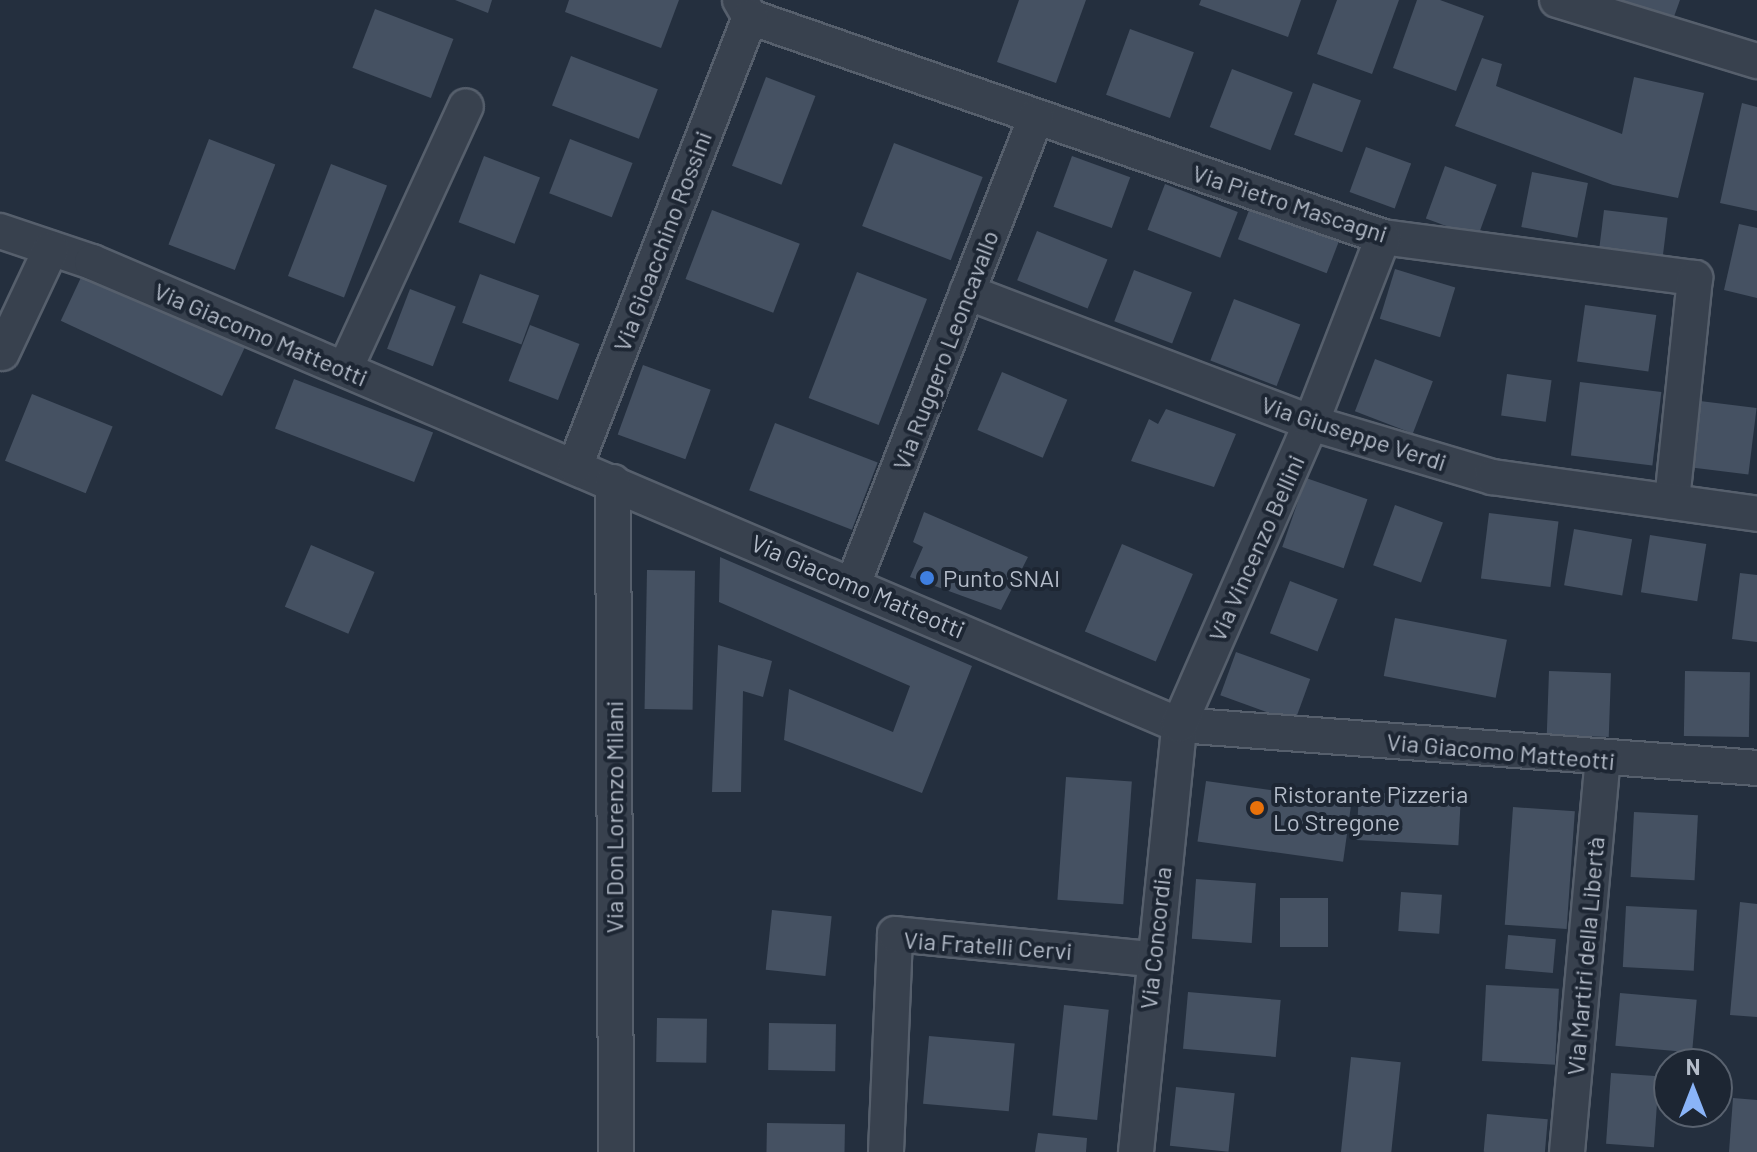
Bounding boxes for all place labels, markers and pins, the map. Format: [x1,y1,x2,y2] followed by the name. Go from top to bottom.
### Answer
[943,564,1060,592] place label: Punto SNAI
[918,569,936,587] marker: Punto SNAI
[1273,780,1468,836] place label: Ristorante Pizzeria Lo Stregone
[1248,799,1266,817] marker: Ristorante Pizzeria Lo Stregone

